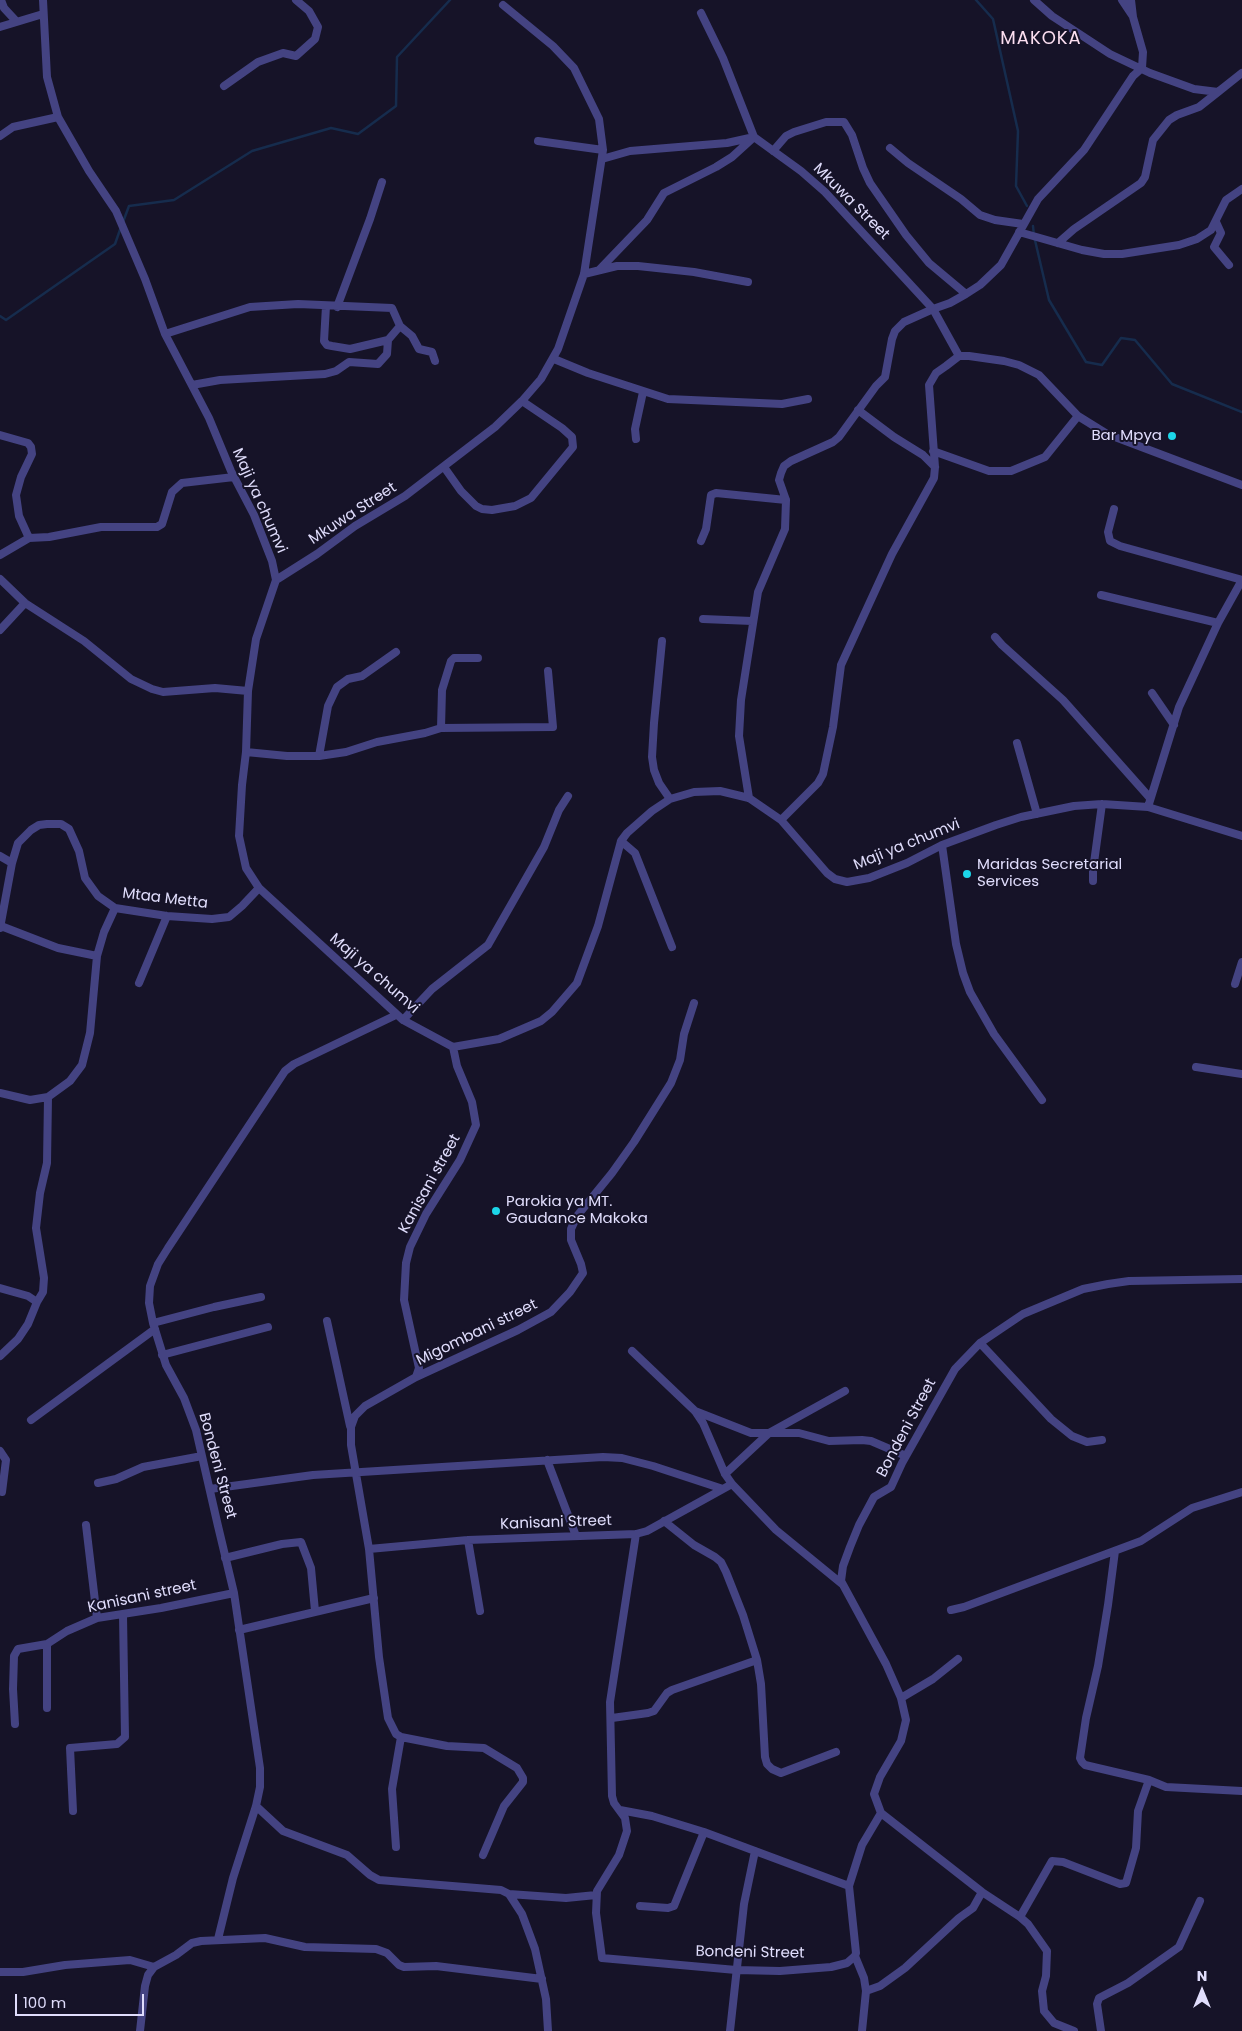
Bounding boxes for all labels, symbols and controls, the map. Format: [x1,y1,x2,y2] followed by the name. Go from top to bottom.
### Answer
[1000,28,1082,50] district label: MAKOKA
[809,160,893,244] street label: Mkuwa Street
[1091,427,1162,445] place label: Bar Mpya
[1166,430,1178,442] marker: Bar Mpya
[228,446,290,556] street label: Maji ya chumvi
[306,479,400,549] street label: Mkuwa Street
[851,816,963,874] street label: Maji ya chumvi
[977,856,1122,891] place label: Maridas Secretarial Services
[961,868,973,880] marker: Maridas Secretarial Services
[121,885,209,913] street label: Mtaa Metta
[325,930,423,1018] street label: Maji ya chumvi
[395,1131,465,1237] street label: Kanisani street
[506,1193,648,1228] place label: Parokia ya MT. Gaudance Makoka
[490,1205,502,1217] marker: Parokia ya MT. Gaudance Makoka
[414,1296,540,1370] street label: Migombani street
[873,1376,941,1480] street label: Bondeni Street
[194,1411,240,1521] street label: Bondeni Street
[500,1512,612,1534] street label: Kanisani Street
[86,1577,198,1617] street label: Kanisani street
[695,1943,805,1963] street label: Bondeni Street
[1177,1966,1227,2016] north arrow
[1197,1966,1207,1986] text: N
[18,1984,146,2016] scale bar
[23,1992,66,2013] text: 100 m

